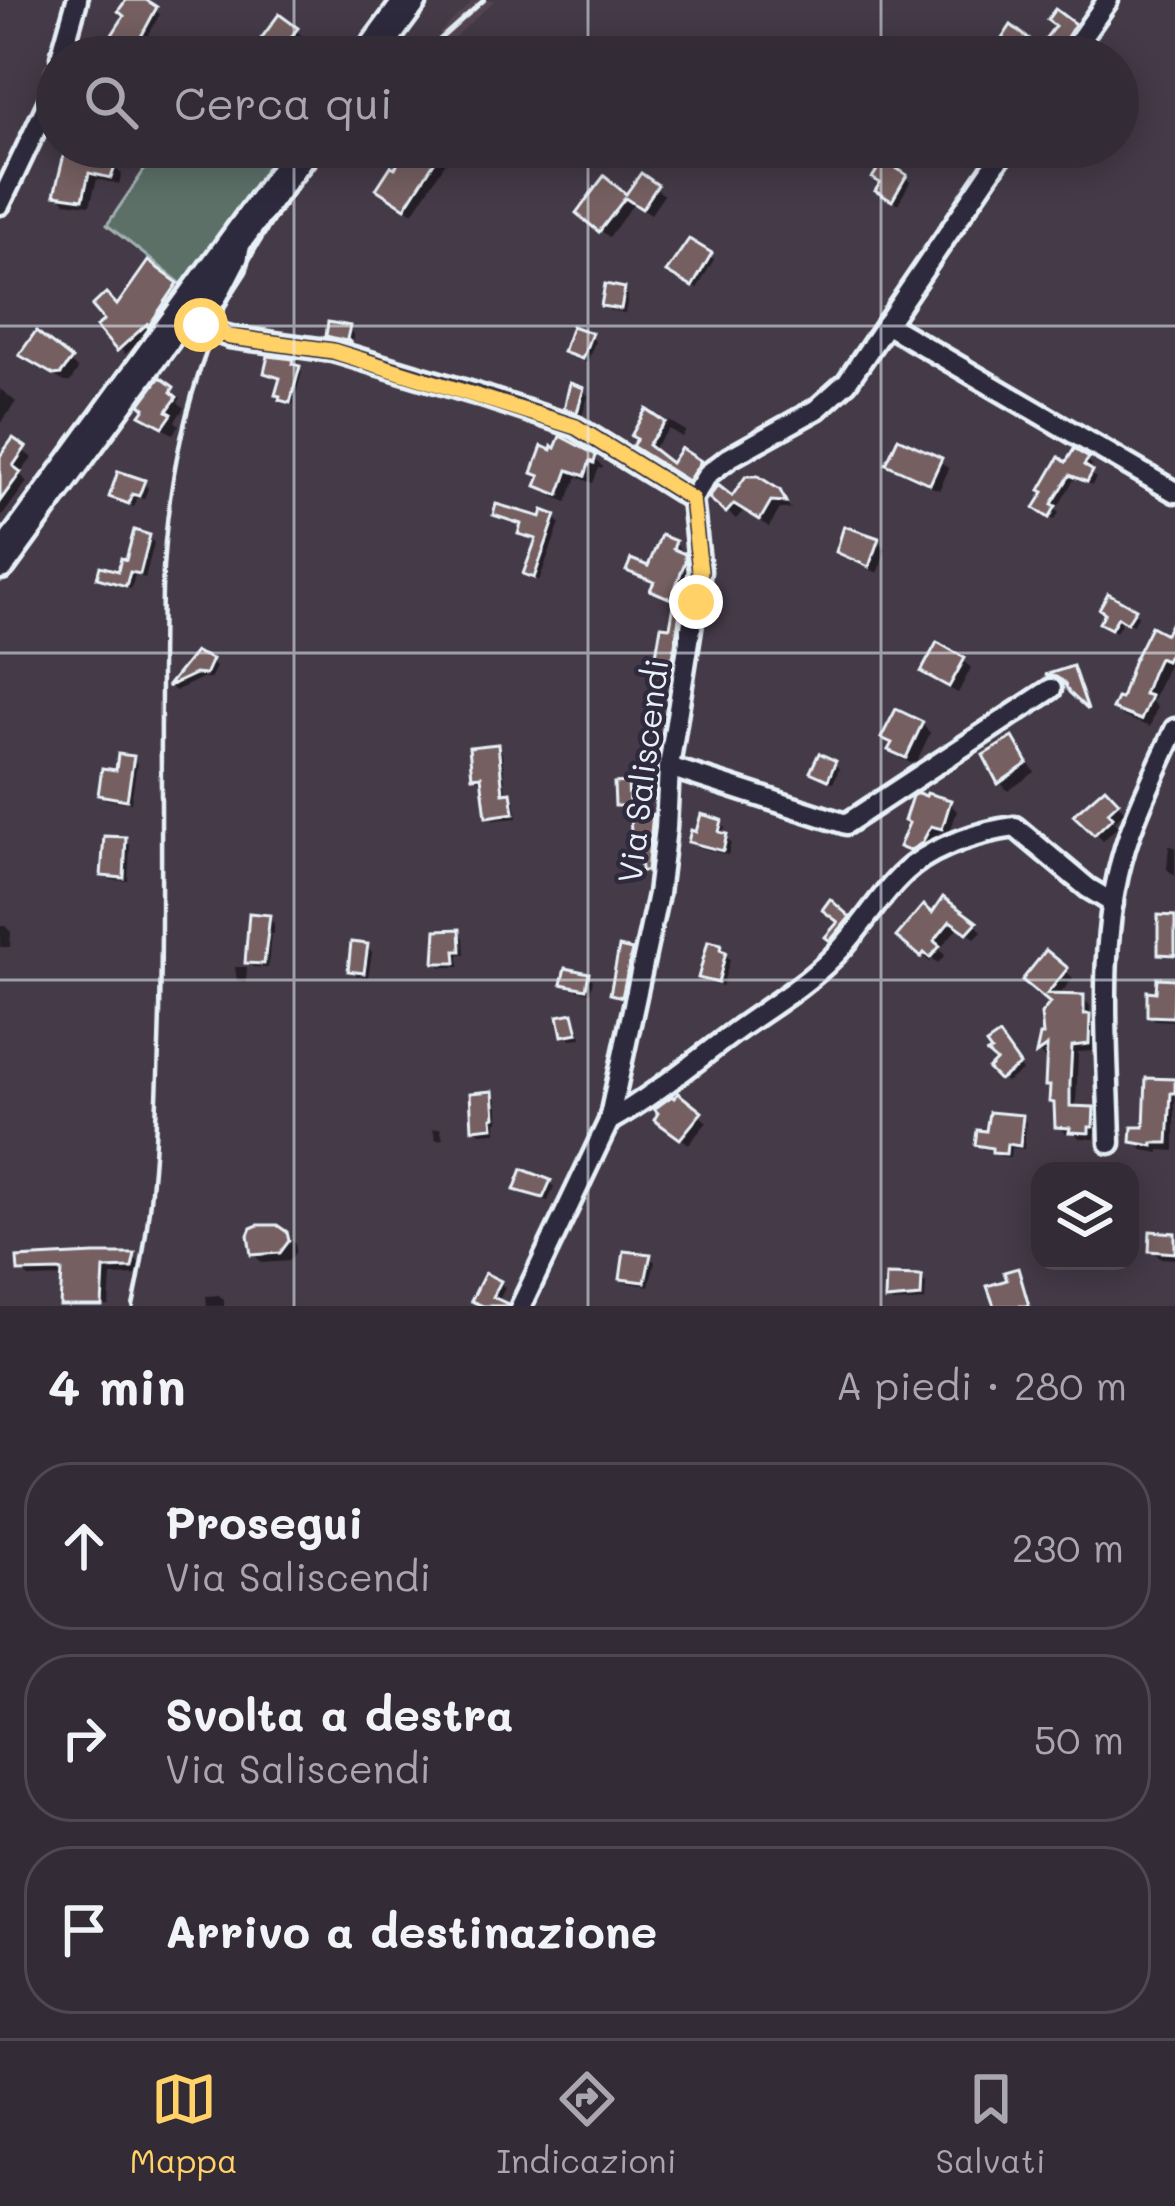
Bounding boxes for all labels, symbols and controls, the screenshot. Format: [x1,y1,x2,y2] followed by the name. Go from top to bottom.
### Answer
[36,36,1139,168] search box
[78,69,144,135] icon: search
[174,73,393,131] text: Cerca qui
[174,298,228,352] route start
[669,575,723,629] route end
[606,656,677,885] street label: Via Saliscendi
[1031,1162,1139,1270] map controls
[1031,1162,1139,1270] button: layers
[48,1351,186,1418] text: 4 min
[836,1359,1127,1410] text: A piedi · 280 m
[165,1492,364,1550] text: Prosegui
[51,1513,117,1579] icon: ahead
[1012,1521,1124,1572] text: 230 m
[165,1550,431,1601] text: Via Saliscendi
[165,1684,514,1742] text: Svolta a destra
[51,1705,117,1771] icon: right
[1034,1713,1124,1764] text: 50 m
[165,1742,431,1793] text: Via Saliscendi
[51,1897,117,1963] icon: arrive
[165,1901,657,1959] text: Arrivo a destinazione
[129,2066,238,2181] tab: Mappa
[496,2066,677,2181] tab: Indicazioni
[935,2066,1046,2181] tab: Salvati

